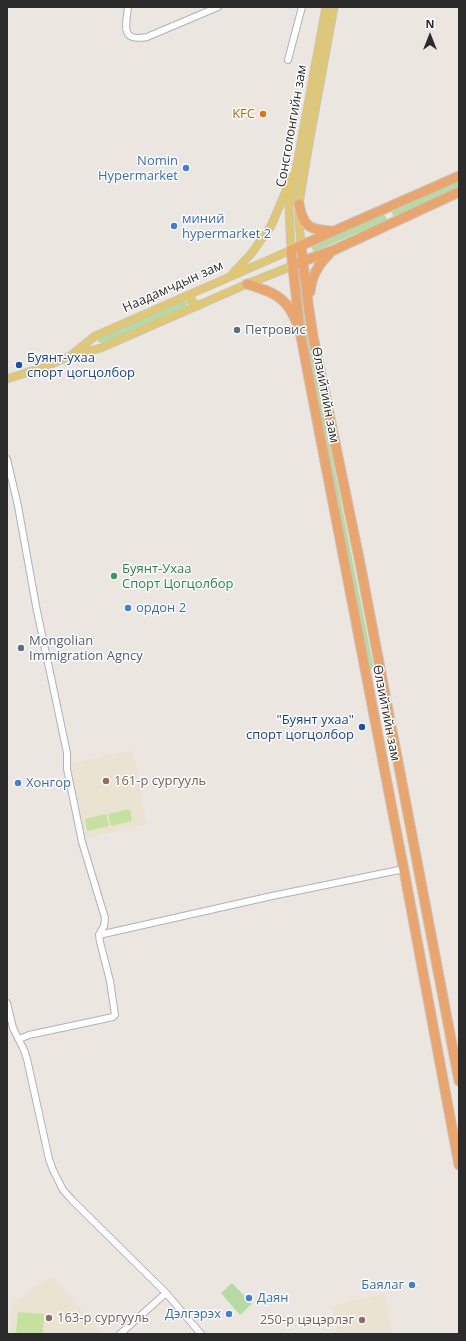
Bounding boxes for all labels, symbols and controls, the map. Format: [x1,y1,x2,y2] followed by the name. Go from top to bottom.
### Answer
[410,16,450,56] north arrow
[426,16,434,31] text: N
[274,64,310,188] street label: Сонсголонгийн зам
[232,106,255,122] place label: KFC
[258,109,268,119] marker: KFC
[98,153,178,184] place label: Nomin Hypermarket
[181,163,191,173] marker: Nomin Hypermarket
[182,211,271,242] place label: миний hypermarket 2
[169,221,179,231] marker: миний hypermarket 2
[120,258,226,316] street label: Наадамчдын зам
[245,322,306,338] place label: Петровис
[232,325,242,335] marker: Петровис
[308,346,342,444] street label: Өлзийтийн зам
[27,350,135,381] place label: Буянт-ухаа спорт цогцолбор
[14,360,24,370] marker: Буянт-ухаа спорт цогцолбор
[122,561,233,592] place label: Буянт-Ухаа Спорт Цогцолбор
[109,571,119,581] marker: Буянт-Ухаа Спорт Цогцолбор
[136,600,186,616] place label: ордон 2
[123,603,133,613] marker: ордон 2
[29,633,143,664] place label: Mongolian Immigration Agncy
[16,643,26,653] marker: Mongolian Immigration Agncy
[369,664,403,762] street label: Өлзийтийн зам
[246,712,354,743] place label: "Буянт ухаа" спорт цогцолбор
[357,722,367,732] marker: "Буянт ухаа" спорт цогцолбор
[114,773,206,789] place label: 161-р сургууль
[26,775,71,791] place label: Хонгор
[101,776,111,786] marker: 161-р сургууль
[13,778,23,788] marker: Хонгор
[361,1277,404,1293] place label: Баялаг
[407,1280,417,1290] marker: Баялаг
[257,1290,289,1306] place label: Даян
[244,1293,254,1303] marker: Даян
[165,1306,221,1322] place label: Дэлгэрэх
[224,1309,234,1319] marker: Дэлгэрэх
[57,1310,149,1326] place label: 163-р сургууль
[260,1312,354,1328] place label: 250-р цэцэрлэг
[44,1313,54,1323] marker: 163-р сургууль
[357,1315,367,1325] marker: 250-р цэцэрлэг

